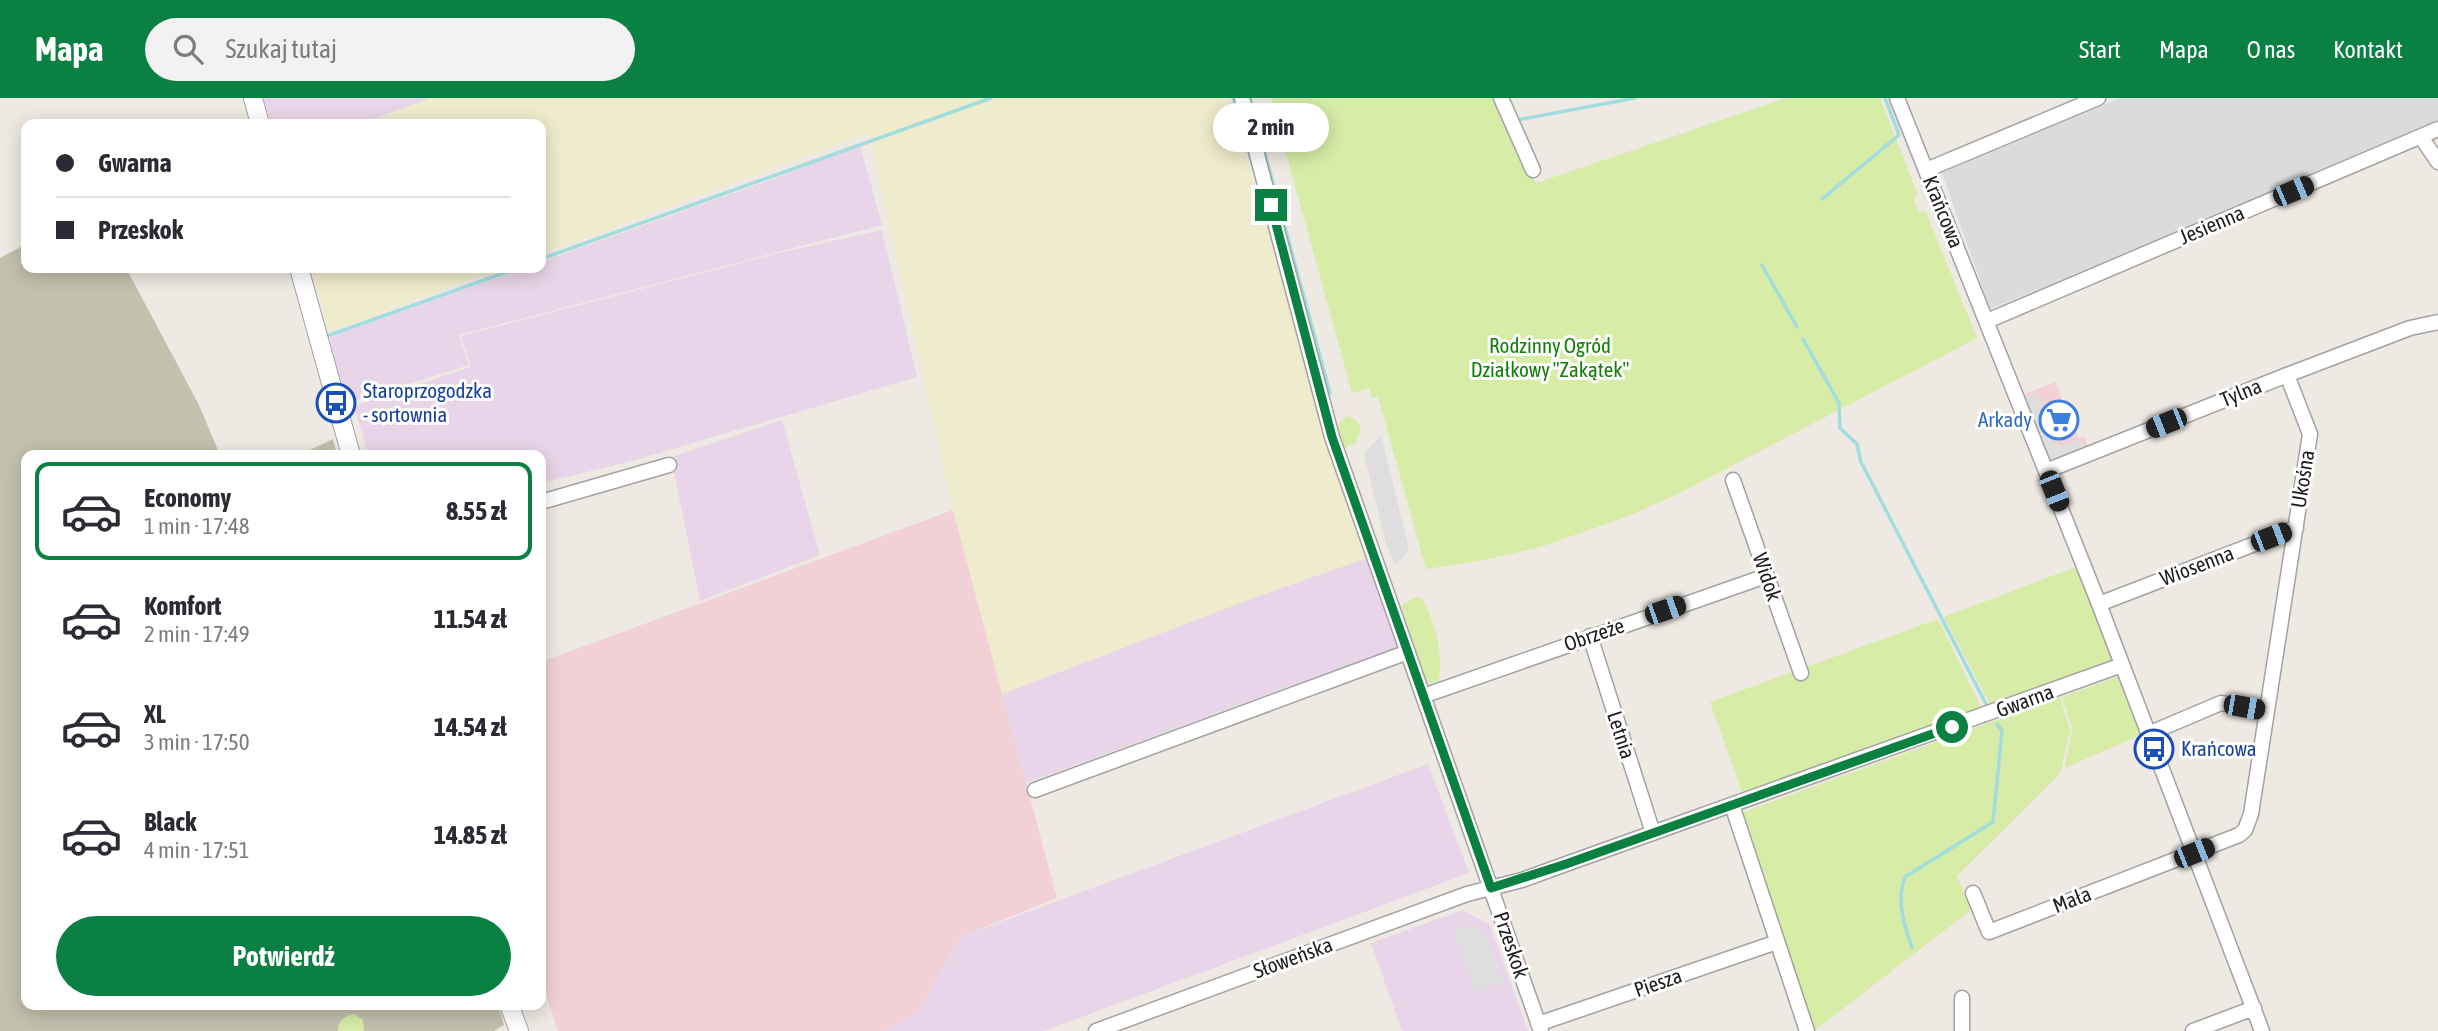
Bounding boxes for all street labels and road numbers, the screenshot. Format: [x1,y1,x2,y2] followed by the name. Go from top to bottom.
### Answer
[1919,172,1969,251] street label: Krańcowa
[2176,200,2248,248] street label: Jesienna
[2216,373,2265,411] street label: Tylna
[2286,448,2318,510] street label: Ukośna
[2156,540,2237,590] street label: Wiosenna
[1749,550,1787,604] street label: Widok
[1560,613,1627,656] street label: Obrzeże
[1993,679,2057,721] street label: Gwarna
[1603,708,1641,761] street label: Letnia
[2049,881,2094,917] street label: Mała
[1489,908,1534,981] street label: Przeskok
[1250,932,1335,982] street label: Słoweńska
[1631,963,1685,1001] street label: Piesza

